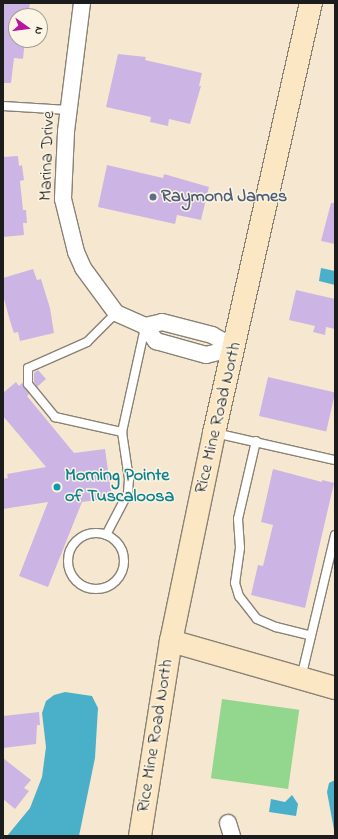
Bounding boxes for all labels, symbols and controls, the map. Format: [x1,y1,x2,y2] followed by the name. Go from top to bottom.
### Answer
[8,8,48,48] north arrow
[30,25,47,36] text: N
[36,111,60,201] street label: Marina Drive
[161,186,287,208] place label: Raymond James
[148,192,158,202] marker: Raymond James
[191,340,247,496] street label: Rice Mine Road North
[65,466,174,508] place label: Morning Pointe of Tuscaloosa
[52,482,62,492] marker: Morning Pointe of Tuscaloosa
[133,658,179,814] street label: Rice Mine Road North

